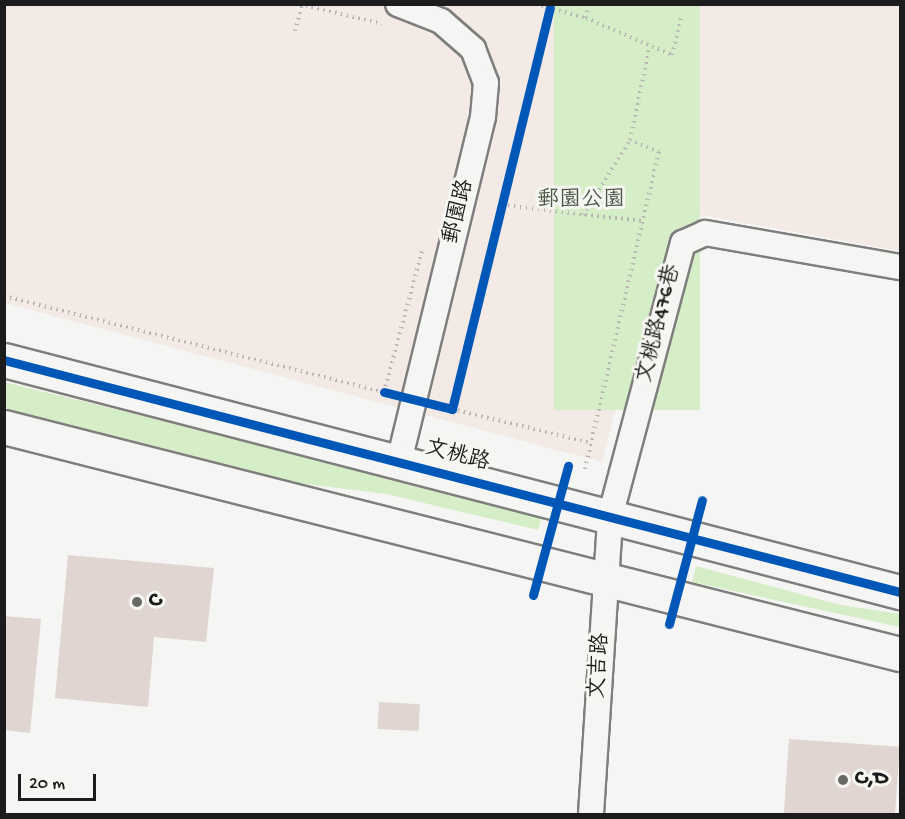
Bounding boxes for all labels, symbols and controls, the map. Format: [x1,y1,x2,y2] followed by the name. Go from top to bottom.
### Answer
[439,177,481,247] street label: 郵園路
[537,189,625,215] park label: 郵園公園
[633,262,687,386] street label: 文桃路476巷
[422,436,492,478] street label: 文桃路
[149,589,161,615] place label: C
[130,595,144,609] marker: C
[586,632,616,700] street label: 文吉路
[21,762,99,800] scale bar
[855,767,888,793] place label: C,D
[836,773,850,787] marker: C,D
[29,774,65,795] text: 20 m

